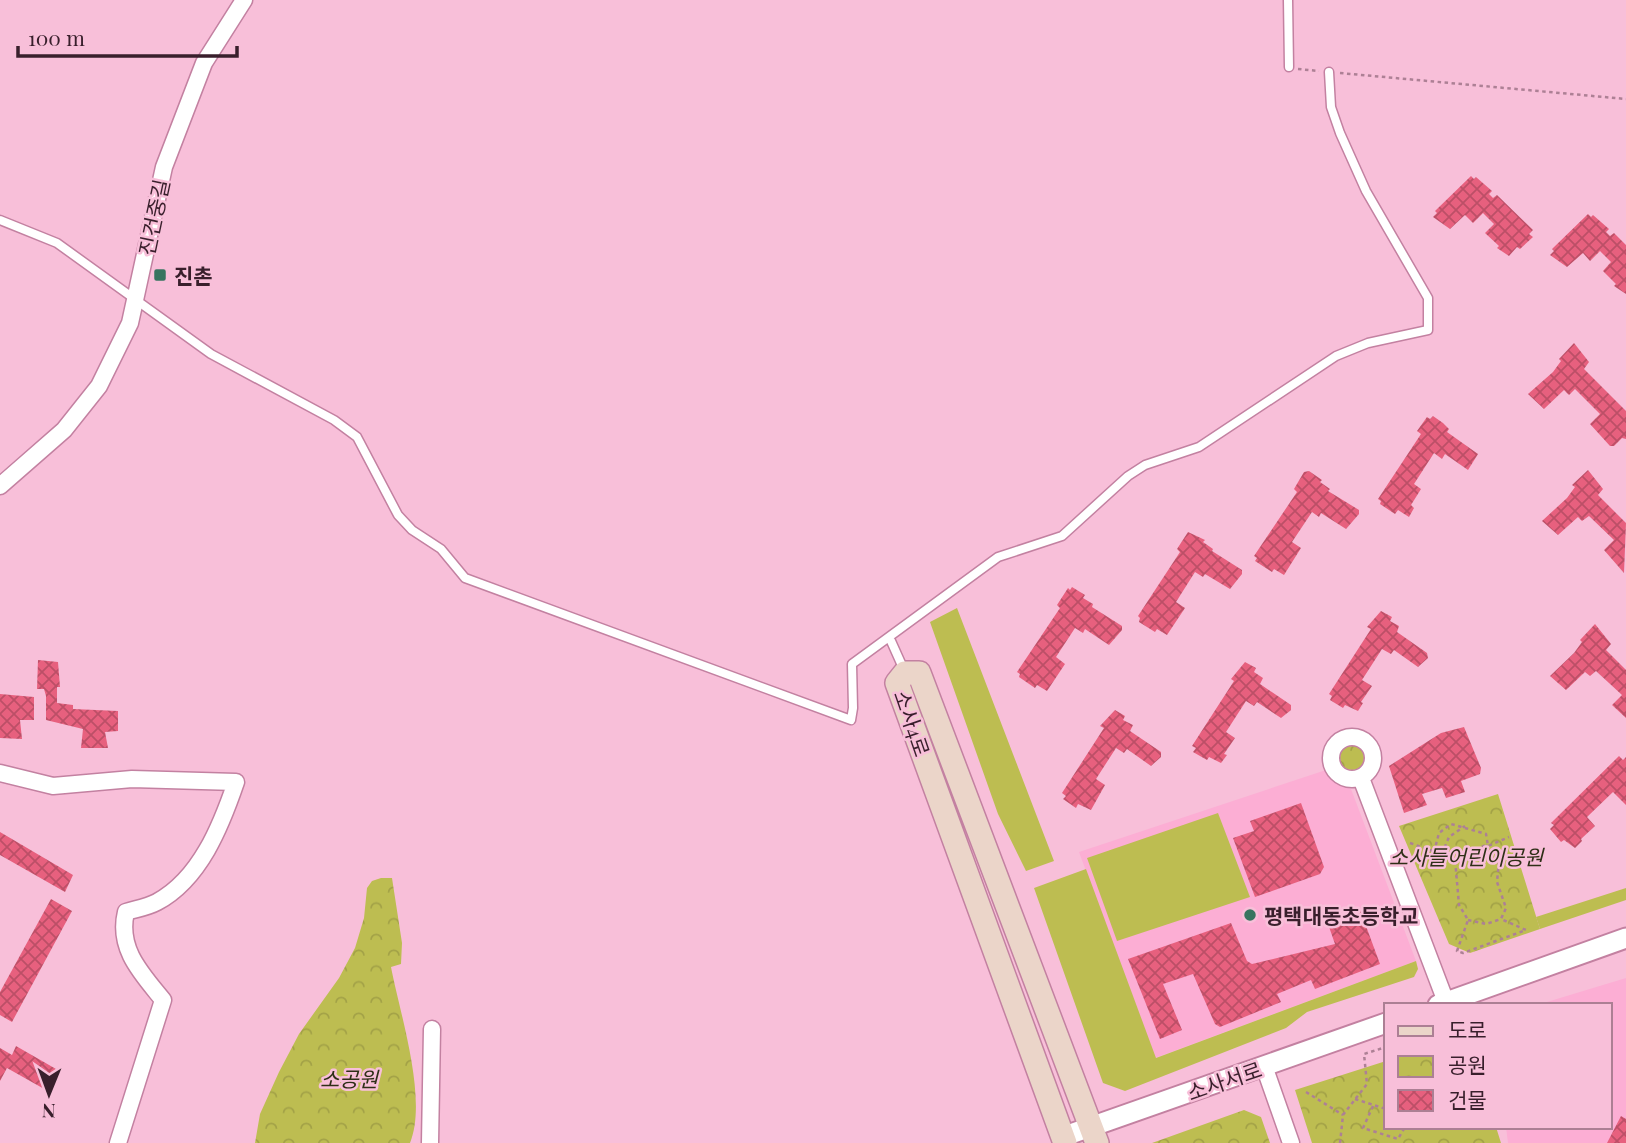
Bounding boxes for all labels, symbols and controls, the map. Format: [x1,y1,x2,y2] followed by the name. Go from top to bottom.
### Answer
[18,14,236,58] scale bar
[28,23,85,51] text: 100 m
[131,176,175,258] street label: 진건중길
[174,261,213,289] place label: 진촌
[152,267,168,283] marker: 진촌
[889,686,937,760] street label: 소사4로
[1389,842,1545,870] park label: 소사들어린이공원
[1264,901,1419,929] place label: 평택대동초등학교
[1242,907,1258,923] marker: 평택대동초등학교
[1384,1003,1612,1129] legend
[1448,1015,1487,1043] text: 도로
[1448,1050,1487,1078] text: 공원
[1183,1054,1265,1106] street label: 소사서로
[14,1059,84,1129] north arrow
[320,1064,380,1092] park label: 소공원
[1448,1085,1487,1113] text: 건물
[41,1099,56,1125] text: N

